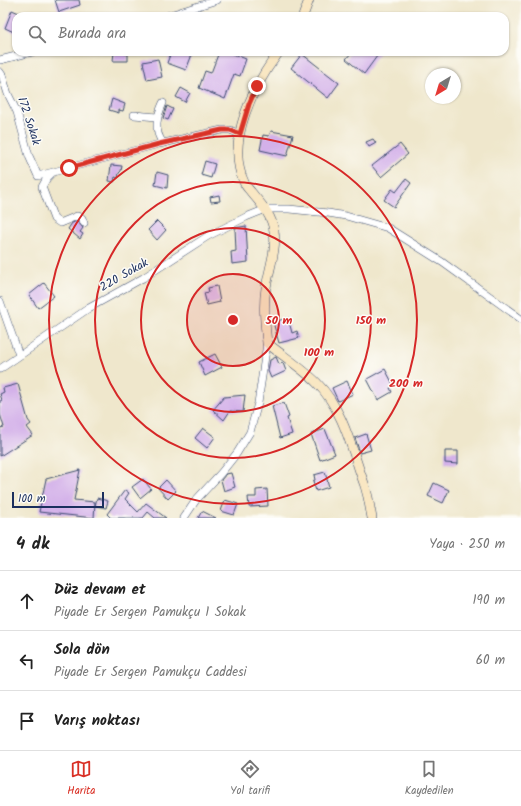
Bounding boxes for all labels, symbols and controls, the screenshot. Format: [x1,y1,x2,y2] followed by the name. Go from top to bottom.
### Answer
[12,12,509,56] search box
[58,22,126,46] text: Burada ara
[26,23,48,45] icon: search
[425,68,461,104] north arrow
[248,77,266,95] route end
[12,94,46,148] street label: 172 Sokak
[60,159,78,177] route start
[96,253,152,297] street label: 220 Sokak
[265,311,293,330] text: 50 m
[356,311,386,330] text: 150 m
[226,313,240,327] centre of rings
[304,343,334,362] text: 100 m
[389,374,423,393] text: 200 m
[12,490,104,509] scale bar
[18,490,46,508] text: 100 m
[16,531,49,558] text: 4 dk
[429,534,505,555] text: Yaya · 250 m
[54,578,146,602] text: Düz devam et
[16,590,38,612] icon: ahead
[473,590,505,611] text: 190 m
[54,602,246,623] text: Piyade Er Sergen Pamukçu 1 Sokak
[54,638,110,662] text: Sola dön
[16,650,38,672] icon: left
[476,650,505,671] text: 60 m
[54,662,247,683] text: Piyade Er Sergen Pamukçu Caddesi
[54,709,140,733] text: Varış noktası
[16,710,38,732] icon: arrive
[67,758,96,800] tab: Harita
[230,758,270,800] tab: Yol tarifi
[405,758,454,800] tab: Kaydedilen

